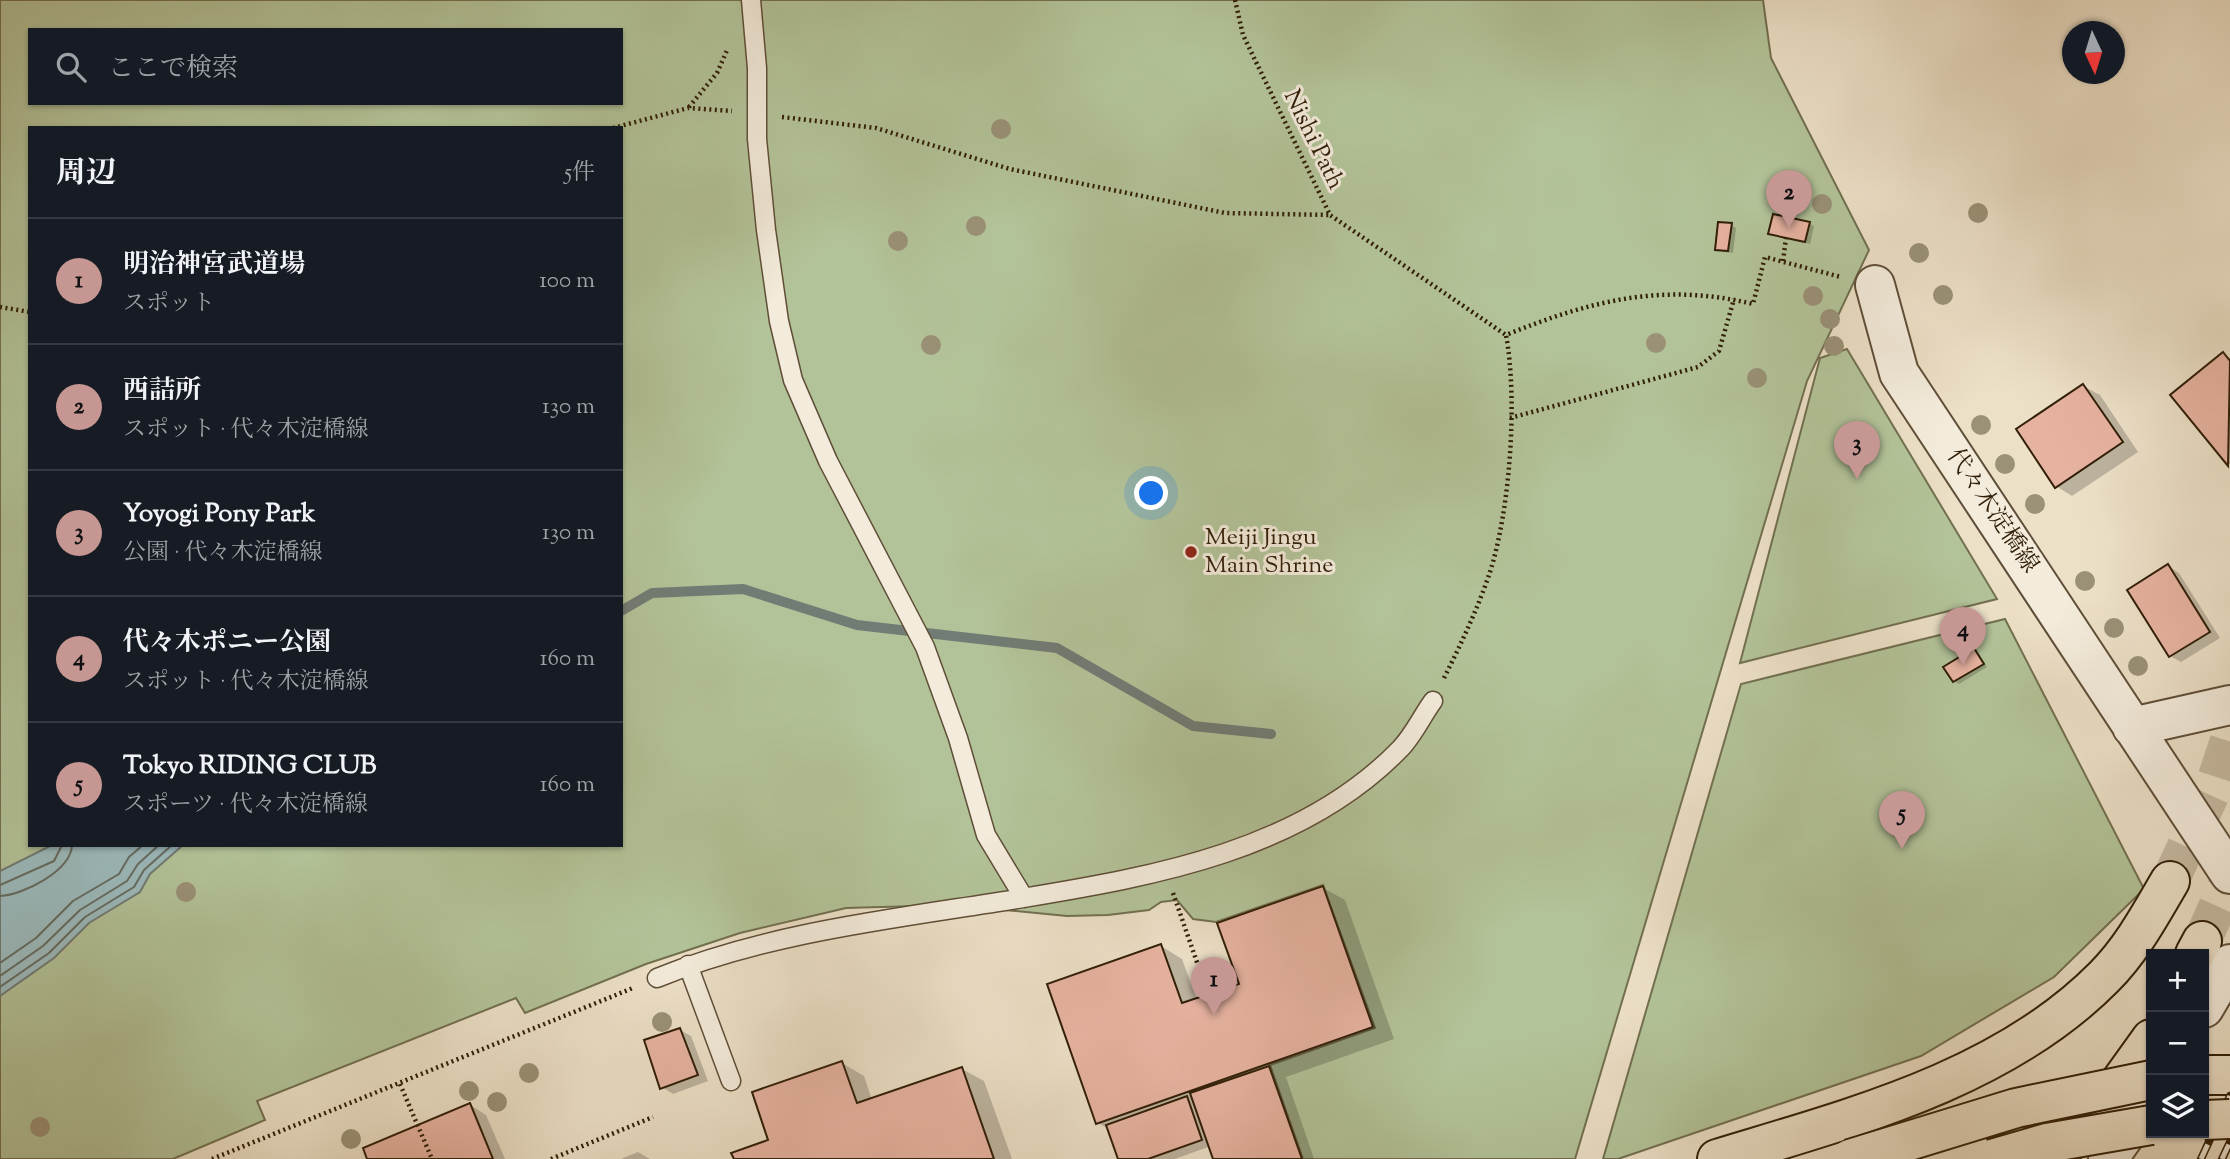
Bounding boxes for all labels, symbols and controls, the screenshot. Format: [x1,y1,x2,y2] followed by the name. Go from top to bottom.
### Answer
[2062,21,2125,84] north arrow
[28,28,623,105] search box
[52,48,90,86] icon: search
[108,51,238,88] text: ここで検索
[1274,84,1352,196] street label: Nishi Path
[56,153,116,196] text: 周辺
[564,157,595,190] text: 5件
[1766,170,1812,228] pin: 2
[123,247,305,284] text: 明治神宮武道場
[75,265,83,298] text: 1
[539,265,595,298] text: 100 m
[123,288,215,321] text: スポット
[123,373,201,410] text: 西詰所
[74,391,84,424] text: 2
[542,391,595,424] text: 130 m
[123,414,369,447] text: スポット · 代々木淀橋線
[1834,421,1880,479] pin: 3
[1938,442,2046,580] street label: 代々木淀橋線
[1134,476,1168,510] your location
[123,496,315,533] text: Yoyogi Pony Park
[74,517,84,550] text: 3
[542,517,595,550] text: 130 m
[1205,521,1333,583] place label: Meiji Jingu Main Shrine
[123,537,323,570] text: 公園 · 代々木淀橋線
[1183,544,1199,560] marker: Meiji Jingu Main Shrine
[1940,607,1986,665] pin: 4
[123,625,331,662] text: 代々木ポニー公園
[73,643,85,676] text: 4
[540,643,595,676] text: 160 m
[123,666,369,699] text: スポット · 代々木淀橋線
[123,748,376,785] text: Tokyo RIDING CLUB
[75,769,83,802] text: 5
[540,769,595,802] text: 160 m
[123,789,368,822] text: スポーツ · 代々木淀橋線
[1879,791,1925,849] pin: 5
[2146,949,2209,1138] map controls
[2146,949,2209,1012] button: +
[1191,957,1237,1015] pin: 1
[2146,1012,2209,1075] button: −
[2146,1075,2209,1138] button: layers

